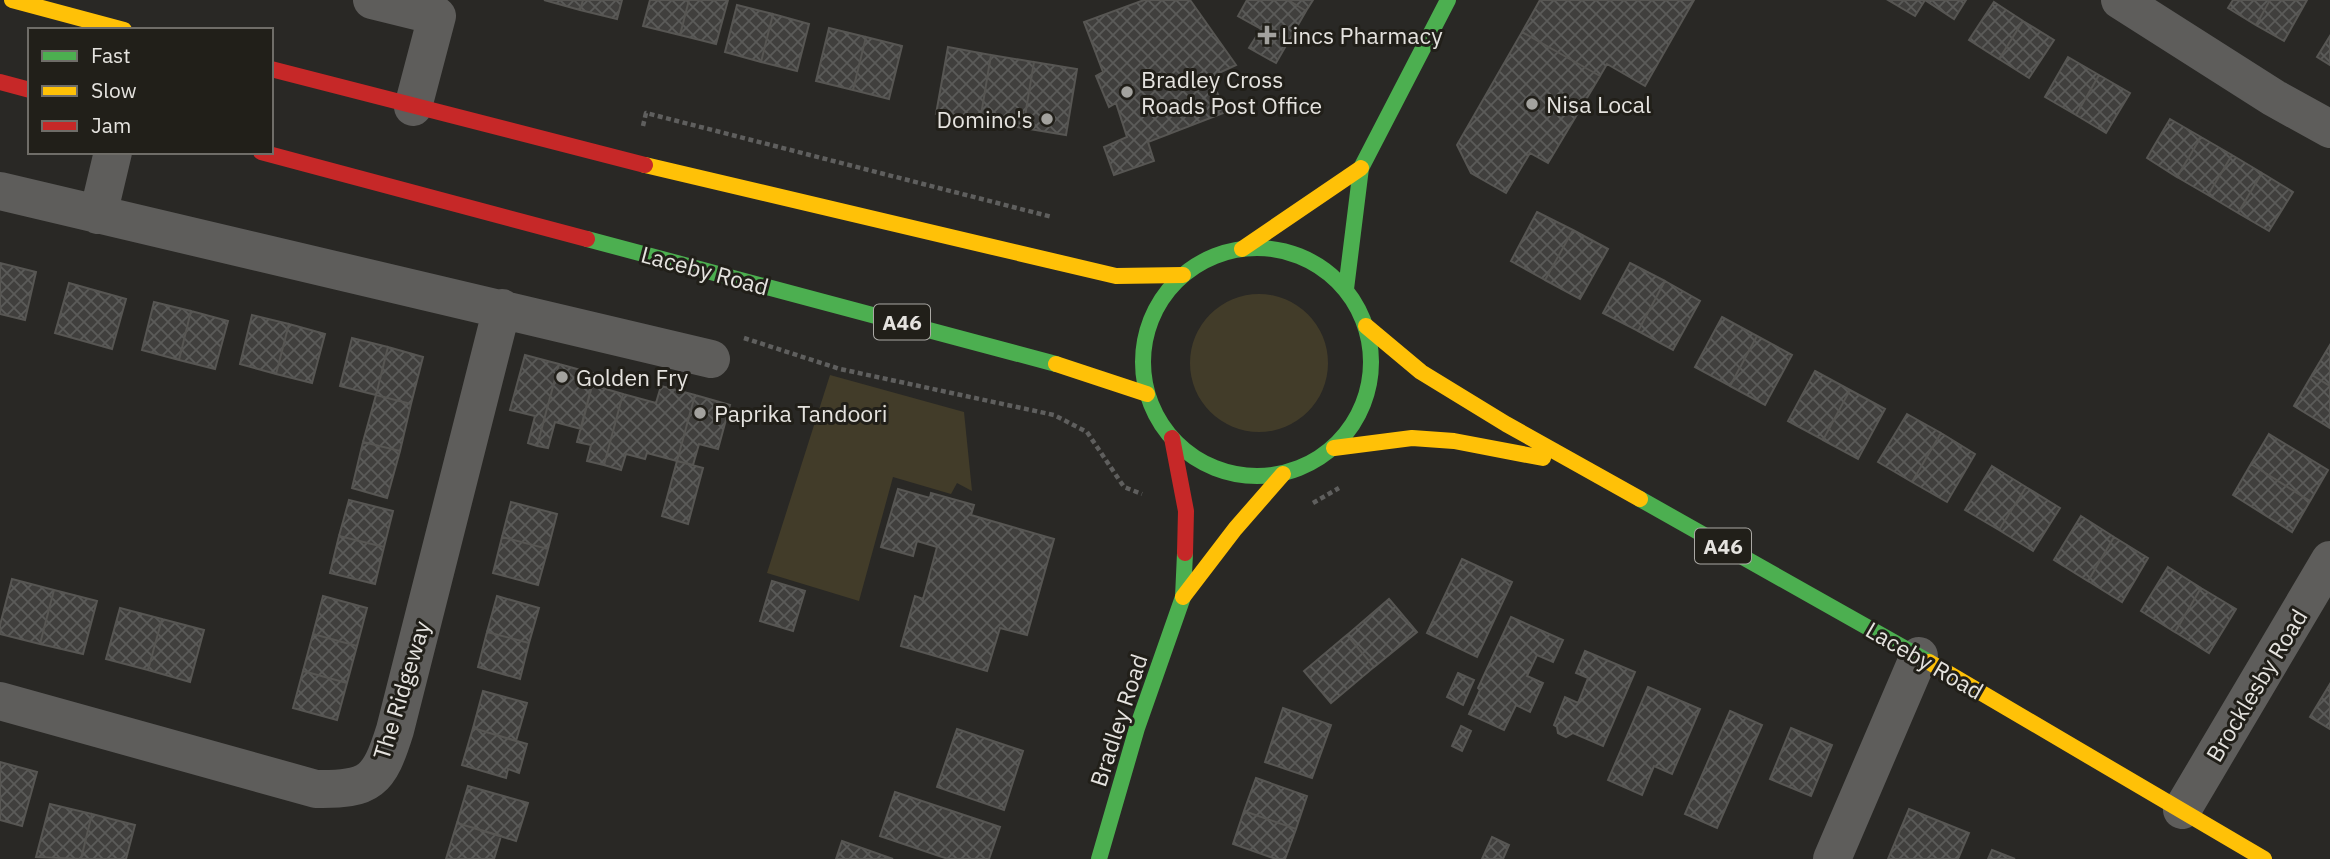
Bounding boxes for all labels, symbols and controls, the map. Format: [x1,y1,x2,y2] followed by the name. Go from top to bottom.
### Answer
[1281,20,1443,50] place label: Lincs Pharmacy
[1259,27,1275,43] marker: Lincs Pharmacy
[28,28,273,154] legend
[91,41,131,69] text: Fast
[1141,64,1322,120] place label: Bradley Cross Roads Post Office
[91,76,137,104] text: Slow
[1119,84,1135,100] marker: Bradley Cross Roads Post Office
[1546,89,1651,119] place label: Nisa Local
[1524,96,1540,112] marker: Nisa Local
[937,104,1033,134] place label: Domino's
[91,111,131,139] text: Jam
[1039,111,1055,127] marker: Domino's
[638,239,772,301] street label: Laceby Road
[874,304,930,340] road number: A46
[576,362,689,392] place label: Golden Fry
[554,369,570,385] marker: Golden Fry
[714,398,887,428] place label: Paprika Tandoori
[692,405,708,421] marker: Paprika Tandoori
[1695,528,1751,564] road number: A46
[2199,603,2313,767] street label: Brocklesby Road
[1861,614,1989,706] street label: Laceby Road
[366,616,437,763] street label: The Ridgeway
[1082,650,1154,790] street label: Bradley Road

